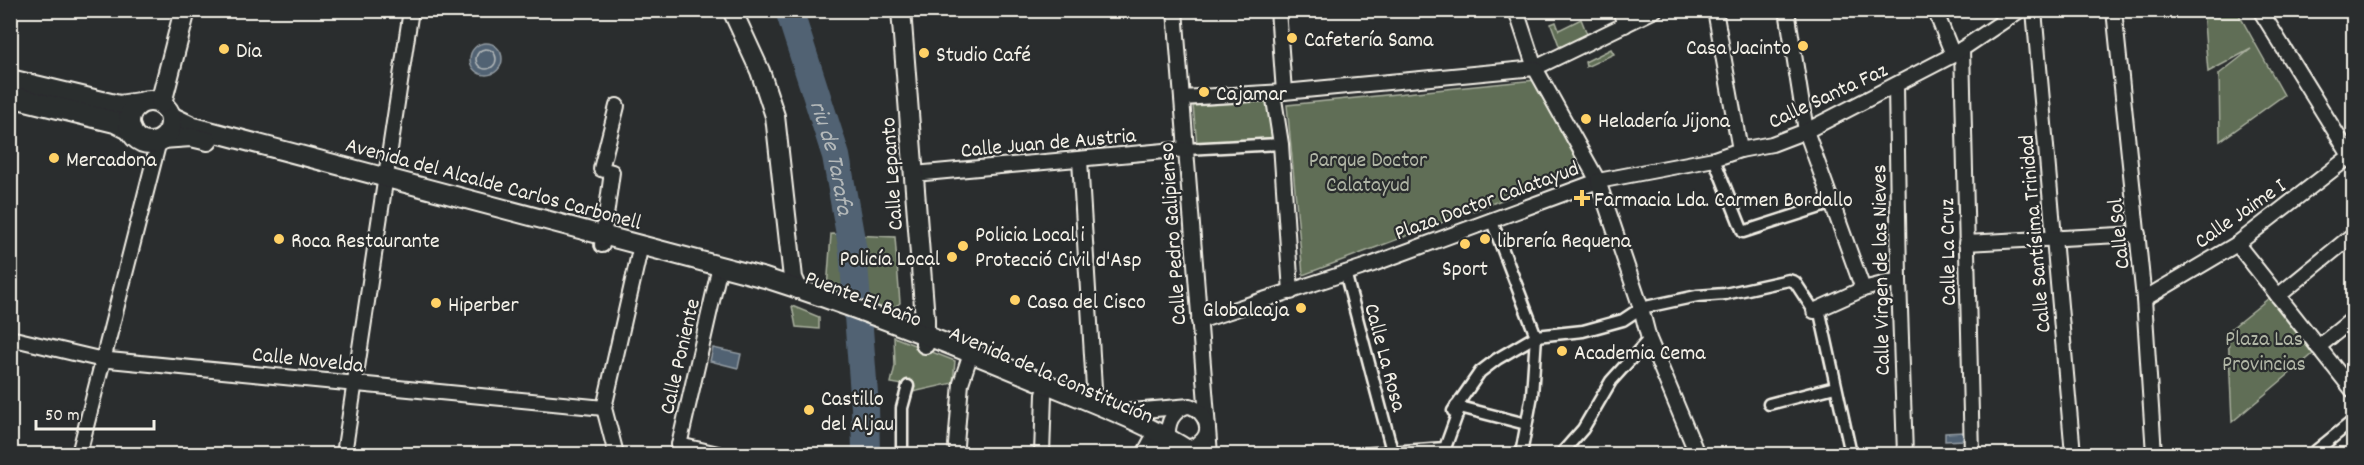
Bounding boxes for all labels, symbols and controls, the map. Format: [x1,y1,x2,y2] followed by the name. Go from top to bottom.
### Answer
[1304,26,1434,57] place label: Cafetería Sama
[1285,31,1299,45] marker: Cafetería Sama
[1686,34,1791,65] place label: Casa Jacinto
[236,37,262,68] place label: Dia
[1796,39,1810,53] marker: Casa Jacinto
[936,41,1031,72] place label: Studio Café
[217,42,231,56] marker: Dia
[917,46,931,60] marker: Studio Café
[1764,56,1894,138] street label: Calle Santa Faz
[1216,80,1288,111] place label: Cajamar
[1197,85,1211,99] marker: Cajamar
[799,96,861,220] water label: riu de Tarafa
[1598,107,1731,138] place label: Heladería Jijona
[1579,112,1593,126] marker: Heladería Jijona
[874,116,913,231] street label: Calle Lepanto
[959,121,1138,168] street label: Calle Juan de Austria
[342,131,645,240] street label: Avenida del Alcalde Carlos Carbonell
[2012,133,2061,334] street label: Calle Santísima Trinidad
[1153,141,1196,326] street label: Calle Pedro Galipienso
[66,146,157,177] place label: Mercadona
[1309,146,1428,202] park label: Parque Doctor Calatayud
[47,151,61,165] marker: Mercadona
[1391,155,1584,250] street label: Plaza Doctor Calatayud
[1865,164,1900,376] street label: Calle Virgen de las Nieves
[2189,172,2293,258] street label: Calle Jaime I
[1594,186,1853,217] place label: Farmacia Lda. Carmen Bordallo
[1575,191,1589,205] marker: Farmacia Lda. Carmen Bordallo
[1933,197,1966,306] street label: Calle La Cruz
[2101,197,2140,271] street label: Calle Sol
[975,221,1142,277] place label: Policia Local i Protecció Civil d'Asp
[291,227,440,258] place label: Roca Restaurante
[1497,227,1632,258] place label: librería Requena
[272,232,286,246] marker: Roca Restaurante
[1478,232,1492,246] marker: librería Requena
[1458,237,1472,251] marker: Sport
[956,239,970,253] marker: Policia Local i Protecció Civil d'Asp
[840,245,940,276] place label: Policía Local
[945,250,959,264] marker: Policía Local
[1442,255,1488,286] place label: Sport
[800,264,926,337] street label: Puente El Baño
[1027,288,1146,319] place label: Casa del Cisco
[448,291,519,322] place label: Hiperber
[1008,293,1022,307] marker: Casa del Cisco
[429,296,443,310] marker: Hiperber
[653,296,710,418] street label: Calle Poniente
[1203,296,1290,327] place label: Globalcaja
[1354,300,1413,416] street label: Calle La Rosa
[1294,301,1308,315] marker: Globalcaja
[944,319,1157,433] street label: Avenida de la Constitución
[2222,325,2306,381] park label: Plaza Las Provincias
[1574,339,1706,370] place label: Academia Cema
[250,340,366,383] street label: Calle Novelda
[1555,344,1569,358] marker: Academia Cema
[821,385,894,441] place label: Castillo del Aljau
[36,393,154,431] scale bar
[802,403,816,417] marker: Castillo del Aljau
[45,404,80,429] text: 50 m

